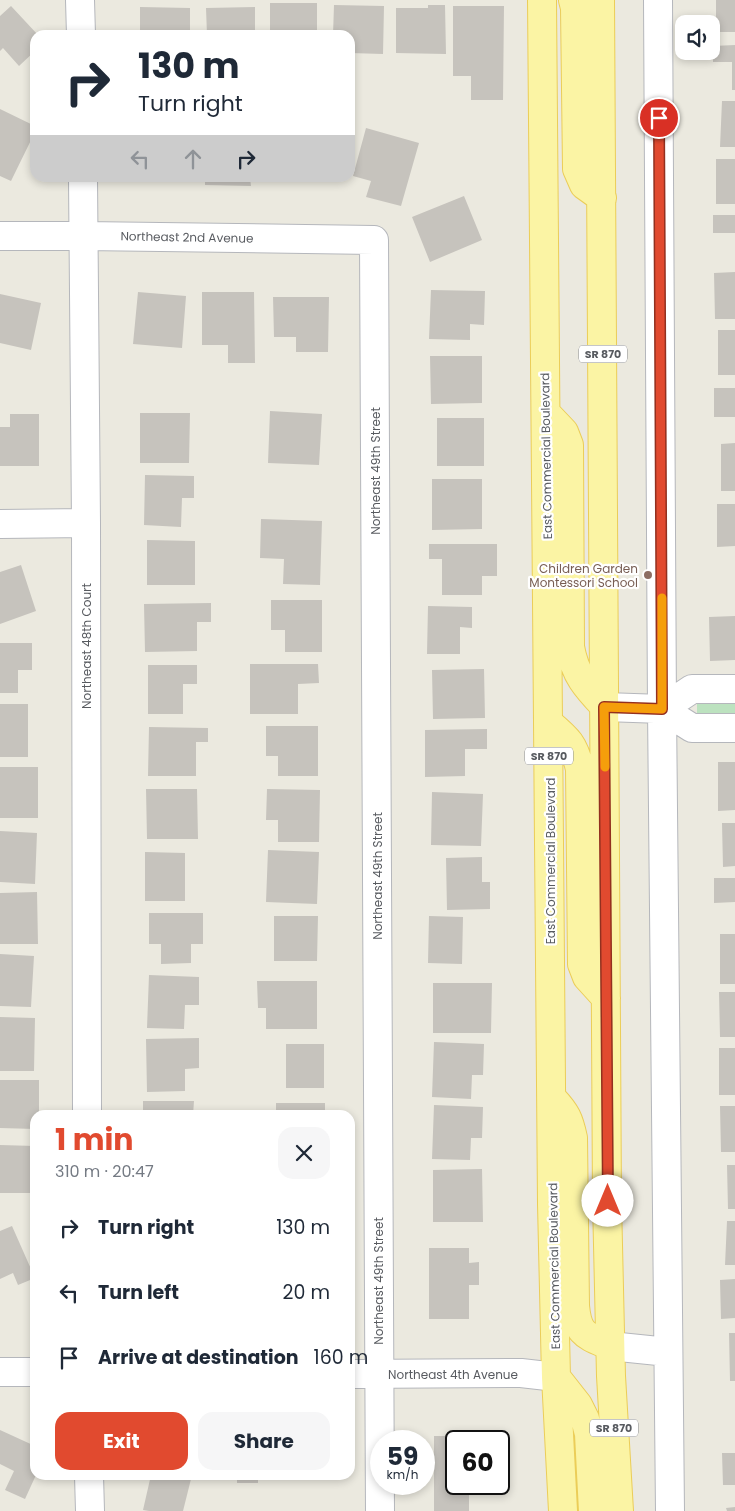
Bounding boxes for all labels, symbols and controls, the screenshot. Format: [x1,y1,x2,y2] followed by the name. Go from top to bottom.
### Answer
[675,15,720,60] map controls
[675,15,720,60] button: sound
[138,41,240,90] text: 130 m
[55,50,120,115] icon: right
[138,88,243,119] text: Turn right
[638,97,680,139] pin
[645,104,673,132] icon: arrive
[126,145,154,173] icon: left
[179,145,207,173] icon: ahead
[232,145,260,173] icon: right
[120,227,254,247] street label: Northeast 2nd Avenue
[579,346,627,362] road number: SR 870
[536,372,556,540] street label: East Commercial Boulevard
[367,407,384,535] street label: Northeast 49th Street
[529,560,638,591] place label: Children Garden Montessori School
[642,569,654,581] marker: Children Garden Montessori School
[78,583,95,709] street label: Northeast 48th Court
[525,748,573,764] road number: SR 870
[542,778,559,944] street label: East Commercial Boulevard
[369,812,386,940] street label: Northeast 49th Street
[55,1118,133,1161] text: 1 min
[278,1127,330,1179] button: close
[55,1160,154,1183] text: 310 m · 20:47
[581,1174,633,1226] position arrow
[544,1182,564,1350] street label: East Commercial Boulevard
[55,1214,83,1242] icon: right
[98,1214,194,1241] text: Turn right
[276,1214,330,1241] text: 130 m
[370,1217,387,1345] street label: Northeast 49th Street
[55,1279,83,1307] icon: left
[98,1279,179,1306] text: Turn left
[282,1279,330,1306] text: 20 m
[55,1344,83,1372] icon: arrive
[98,1344,299,1371] text: Arrive at destination
[314,1344,368,1371] text: 160 m
[388,1366,518,1383] street label: Northeast 4th Avenue
[55,1412,188,1470] button: Exit
[198,1412,330,1470] button: Share
[590,1420,638,1436] road number: SR 870
[445,1430,510,1495] speed limit sign: 60
[387,1439,418,1474] text: 59
[387,1466,418,1483] text: km/h

